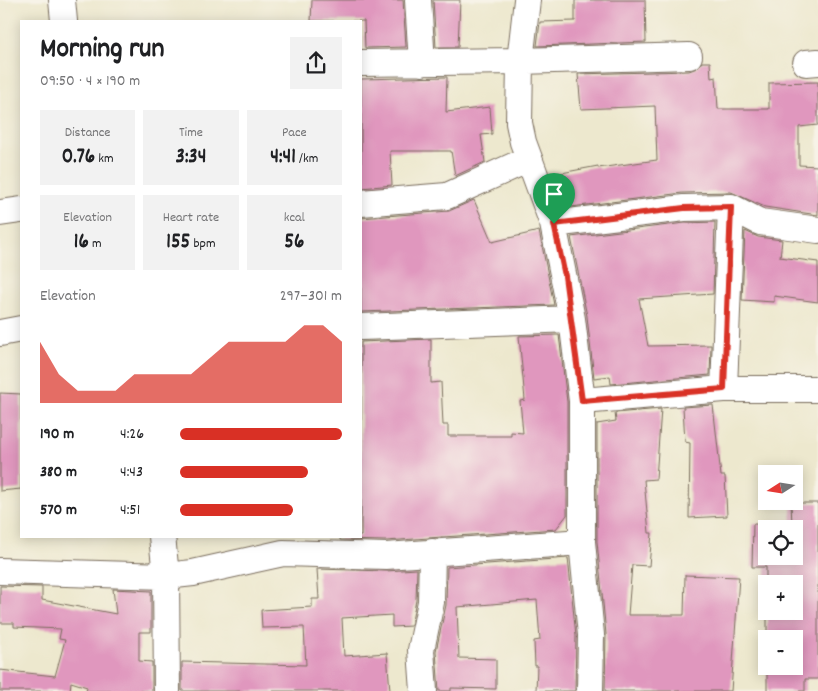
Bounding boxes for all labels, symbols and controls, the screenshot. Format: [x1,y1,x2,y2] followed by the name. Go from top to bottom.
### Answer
[40,31,164,71] text: Morning run
[290,37,342,89] button: share
[40,70,140,93] text: 09:50 · 4 × 190 m
[65,123,111,143] text: Distance
[179,123,203,143] text: Time
[282,123,307,143] text: Pace
[62,143,95,173] text: 0.76
[176,143,206,173] text: 3:34
[270,143,296,173] text: 4:41
[95,149,114,169] text: km
[296,149,318,169] text: /km
[533,173,575,224] pin
[540,180,568,208] icon: arrive
[63,208,112,228] text: Elevation
[163,208,219,228] text: Heart rate
[284,208,305,228] text: kcal
[74,228,89,258] text: 16
[166,228,190,258] text: 155
[284,228,304,258] text: 56
[89,234,102,254] text: m
[190,234,216,254] text: bpm
[40,285,96,308] text: Elevation
[280,285,342,308] text: 297–301 m
[40,423,74,446] text: 190 m
[120,423,144,446] text: 4:26
[40,461,77,484] text: 380 m
[120,461,143,484] text: 4:43
[758,465,802,510] north arrow
[758,465,803,675] map controls
[40,499,77,522] text: 570 m
[120,499,140,522] text: 4:51
[758,520,803,565] button: locate
[758,575,803,620] button: +
[758,630,803,675] button: −

